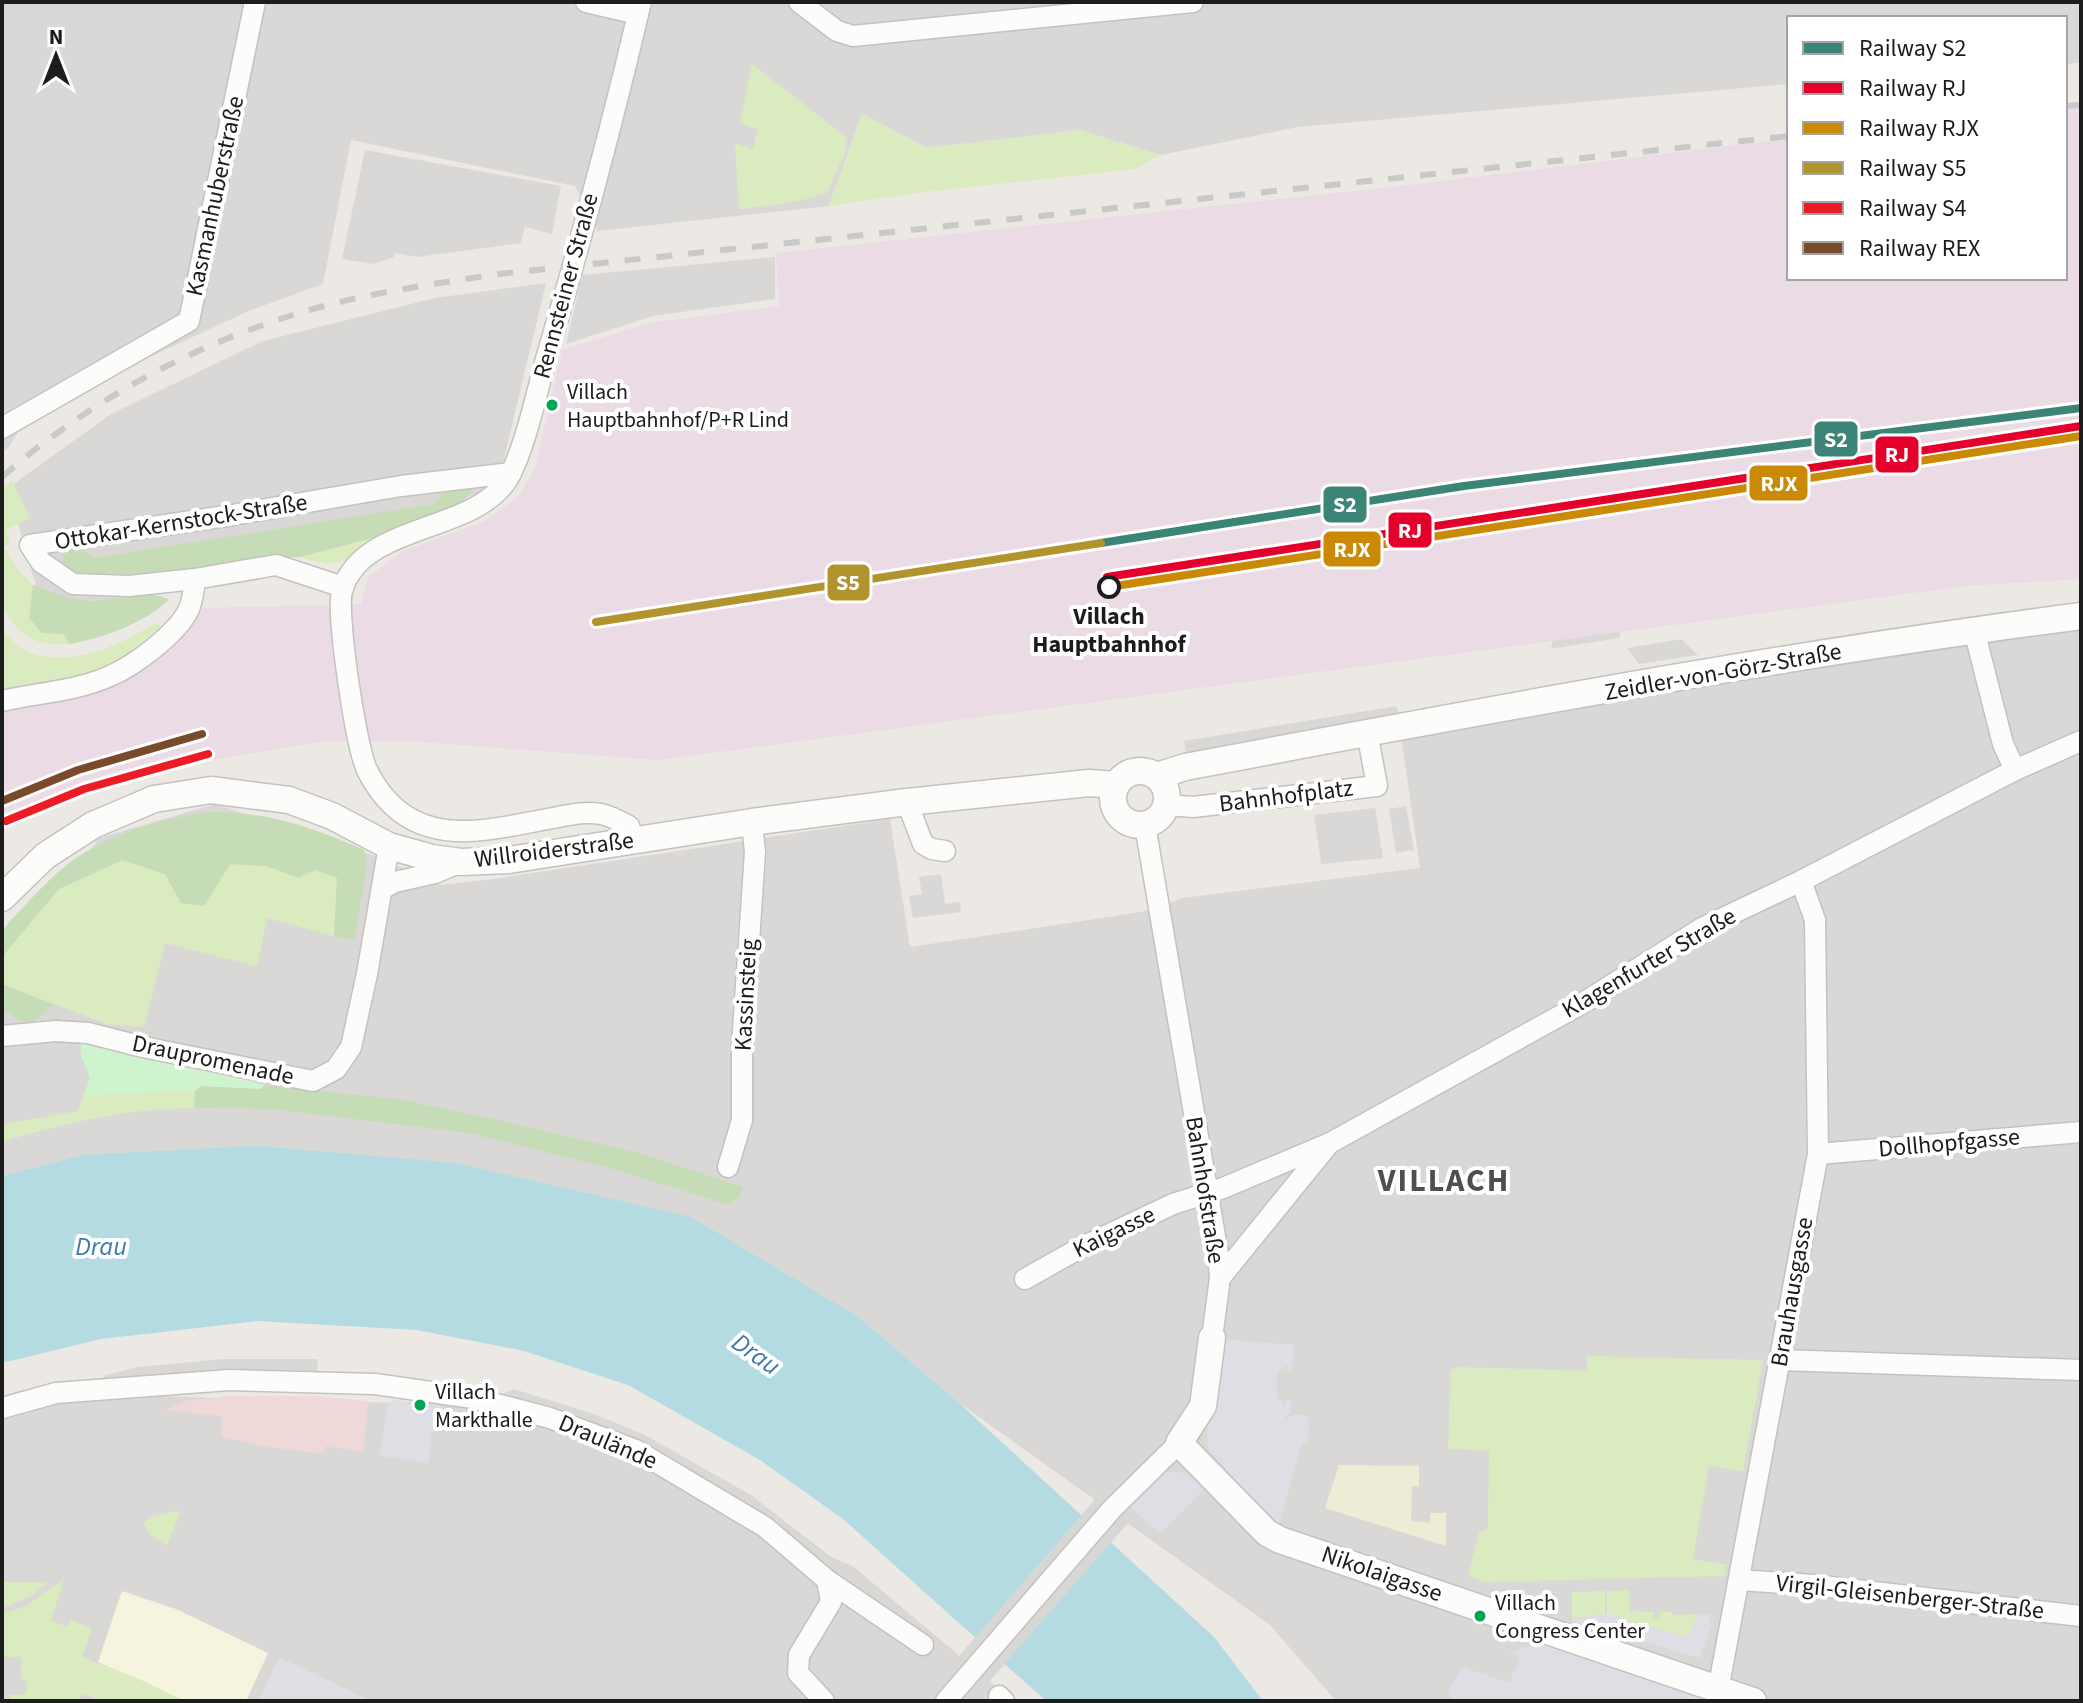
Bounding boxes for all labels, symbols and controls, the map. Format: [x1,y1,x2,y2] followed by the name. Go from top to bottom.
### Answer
[16,16,96,96] north arrow
[1787,16,2067,280] legend
[49,21,63,53] text: N
[1859,31,1967,66] text: Railway S2
[1859,71,1967,106] text: Railway RJ
[177,93,253,299] street label: Kasmanhuberstraße
[1859,111,1979,146] text: Railway RJX
[1859,151,1967,186] text: Railway S5
[524,189,608,383] street label: Rennsteiner Straße
[1859,191,1967,226] text: Railway S4
[1859,231,1980,266] text: Railway REX
[567,376,789,436] place label: Villach Hauptbahnhof/P+R Lind
[544,397,560,413] marker: Villach Hauptbahnhof/P+R Lind
[1813,420,1859,458] line badge: S2
[1824,424,1848,456] text: S2
[1874,435,1920,474] line badge: RJ
[1885,439,1909,471] text: RJ
[1748,464,1809,502] line badge: RJX
[1761,468,1798,500] text: RJX
[52,485,310,559] street label: Ottokar-Kernstock-Straße
[1322,485,1368,524] line badge: S2
[1333,489,1357,521] text: S2
[1387,511,1433,549] line badge: RJ
[1398,515,1422,547] text: RJ
[1322,530,1382,568] line badge: RJX
[1334,534,1371,566] text: RJX
[826,563,871,602] line badge: S5
[836,567,860,599] text: S5
[1098,576,1120,598] marker: Villach Hauptbahnhof
[1032,599,1187,662] place label: Villach Hauptbahnhof
[1602,634,1844,710] street label: Zeidler-von-Görz-Straße
[1217,770,1355,822] street label: Bahnhofplatz
[472,823,636,877] street label: Willroiderstraße
[1555,899,1743,1027] street label: Klagenfurter Straße
[726,938,766,1052] street label: Kassinsteig
[129,1026,297,1094] street label: Draupromenade
[1176,1114,1234,1266] street label: Bahnhofstraße
[1877,1119,2021,1167] street label: Dollhopfgasse
[1377,1158,1510,1204] district label: VILLACH
[1067,1197,1161,1267] street label: Kaigasse
[1762,1215,1822,1369] street label: Brauhausgasse
[75,1228,127,1265] water label: Drau
[724,1324,788,1384] water label: Drau
[435,1376,533,1436] place label: Villach Markthalle
[412,1397,428,1413] marker: Villach Markthalle
[553,1406,663,1478] street label: Draulände
[1317,1537,1447,1611] street label: Nikolaigasse
[1774,1566,2046,1628] street label: Virgil-Gleisenberger-Straße
[1495,1587,1645,1647] place label: Villach Congress Center
[1472,1608,1488,1624] marker: Villach Congress Center

